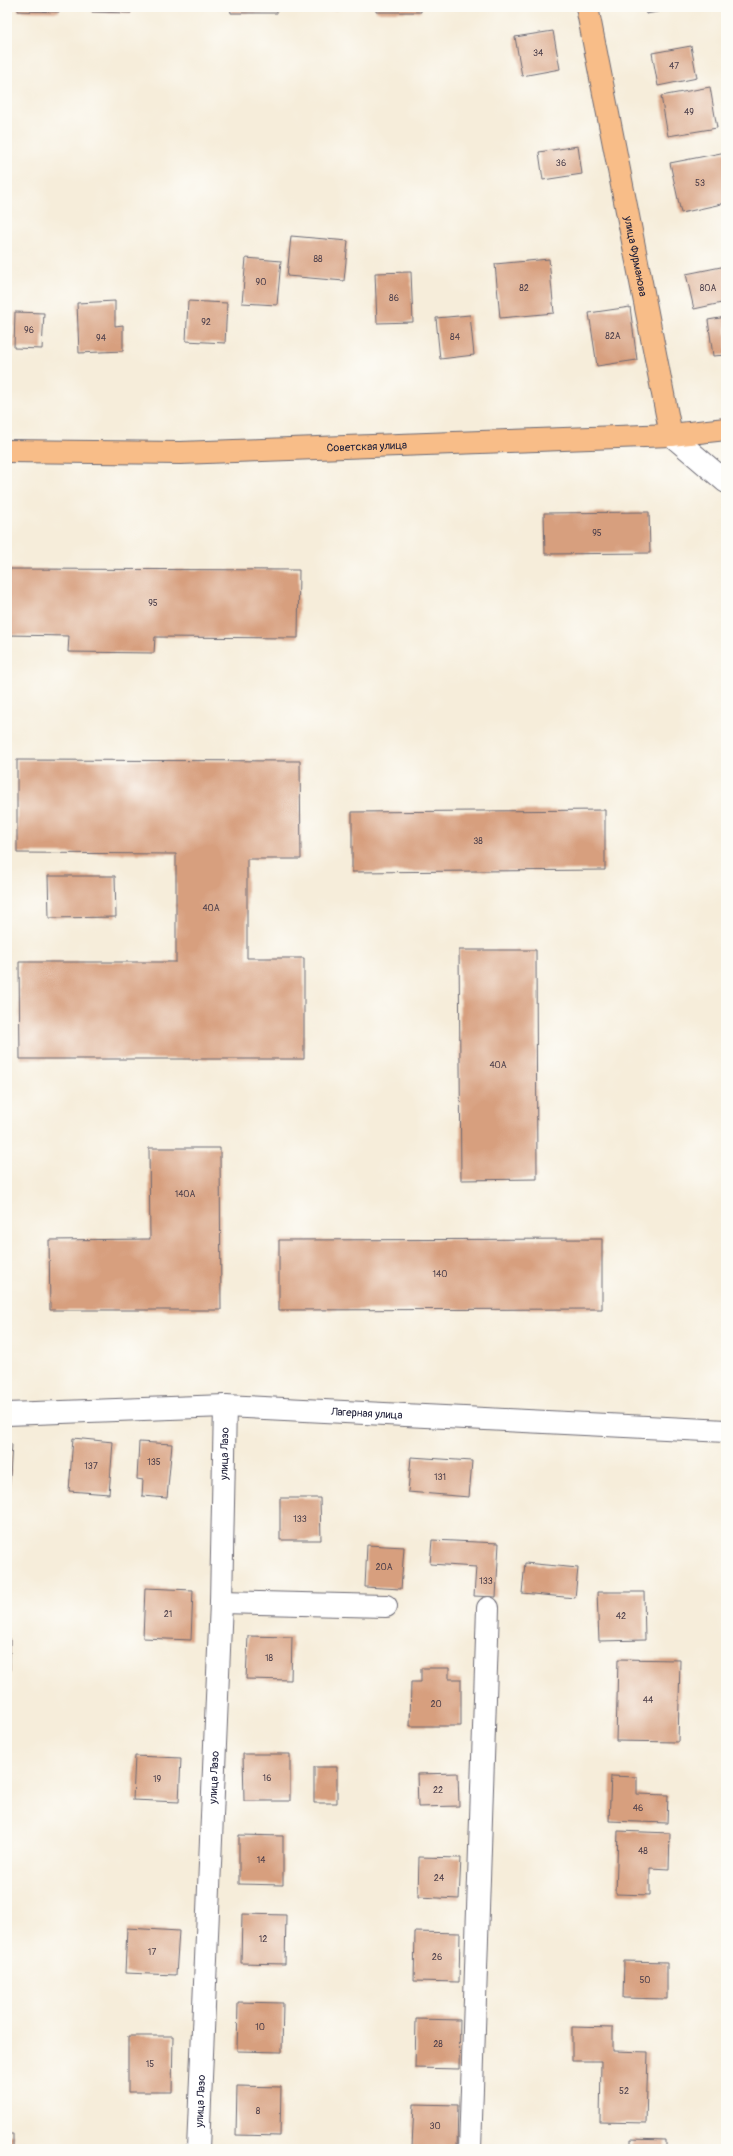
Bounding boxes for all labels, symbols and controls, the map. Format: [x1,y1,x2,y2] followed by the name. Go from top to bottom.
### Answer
[533,48,544,59] house number: 34
[669,61,679,72] house number: 47
[684,107,694,118] house number: 49
[556,158,566,169] house number: 36
[695,178,705,189] house number: 53
[622,214,650,297] street label: улица Фурманова
[313,254,323,265] house number: 88
[256,277,266,288] house number: 90
[519,283,529,294] house number: 82
[700,283,716,294] house number: 80А
[389,293,399,304] house number: 86
[201,317,211,328] house number: 92
[24,325,34,336] house number: 96
[605,331,621,342] house number: 82А
[450,332,461,343] house number: 84
[96,333,107,344] house number: 94
[326,438,407,454] street label: Советская улица
[592,528,602,539] house number: 95
[148,598,158,609] house number: 95
[473,836,483,847] house number: 38
[202,903,220,914] house number: 40А
[489,1060,507,1071] house number: 40А
[175,1189,196,1200] house number: 140А
[433,1269,447,1280] house number: 140
[330,1405,403,1421] street label: Лагерная улица
[217,1427,231,1481] street label: улица Лазо
[147,1457,161,1468] house number: 135
[84,1461,98,1472] house number: 137
[434,1472,446,1483] house number: 131
[293,1514,307,1525] house number: 133
[375,1562,393,1573] house number: 20А
[479,1576,493,1587] house number: 133
[164,1609,172,1620] house number: 21
[616,1611,626,1622] house number: 42
[265,1653,273,1664] house number: 18
[643,1695,654,1706] house number: 44
[430,1699,442,1710] house number: 20
[206,1751,221,1805] street label: улица Лазо
[263,1773,271,1784] house number: 16
[153,1774,161,1785] house number: 19
[433,1785,443,1796] house number: 22
[633,1803,643,1814] house number: 46
[638,1846,648,1857] house number: 48
[257,1855,266,1866] house number: 14
[434,1873,445,1884] house number: 24
[259,1934,267,1945] house number: 12
[148,1947,156,1958] house number: 17
[432,1952,442,1963] house number: 26
[639,1975,651,1986] house number: 50
[255,2022,265,2033] house number: 10
[433,2039,443,2050] house number: 28
[146,2059,154,2070] house number: 15
[192,2074,208,2129] street label: улица Лазо
[619,2086,629,2097] house number: 52
[256,2106,261,2117] house number: 8
[429,2121,441,2132] house number: 30

